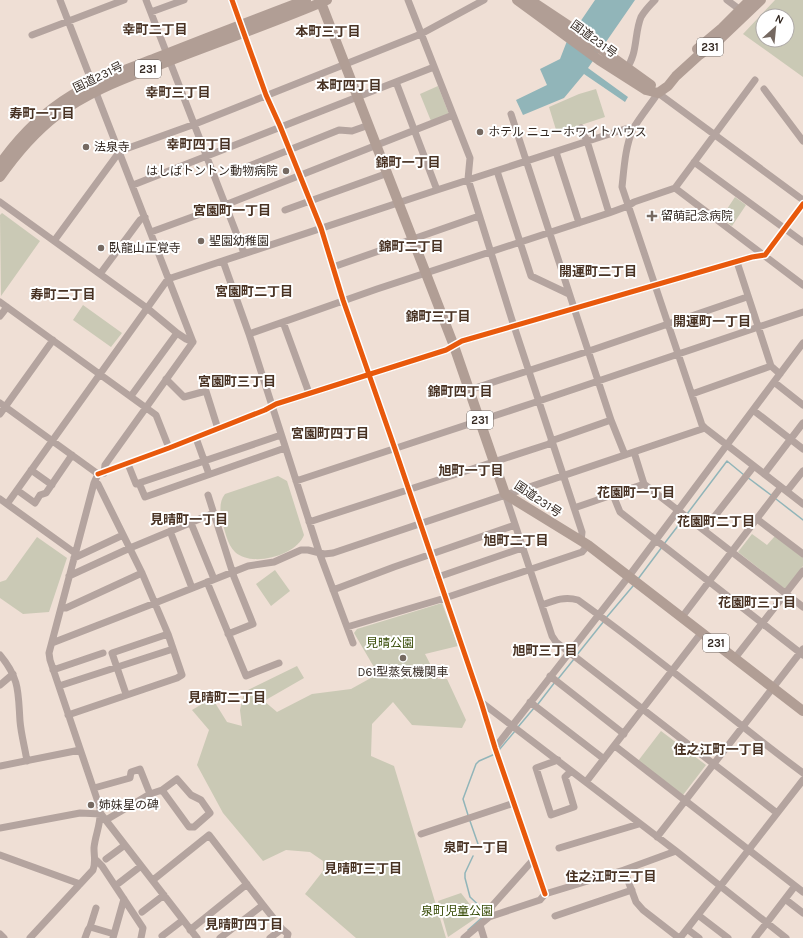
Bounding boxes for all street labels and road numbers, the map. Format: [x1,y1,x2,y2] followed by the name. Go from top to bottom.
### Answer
[568,17,620,61] street label: 国道231号
[697,38,723,56] road number: 231
[71,59,125,95] street label: 国道231号
[135,60,161,78] road number: 231
[467,411,493,429] road number: 231
[512,478,564,520] street label: 国道231号
[703,634,729,652] road number: 231

